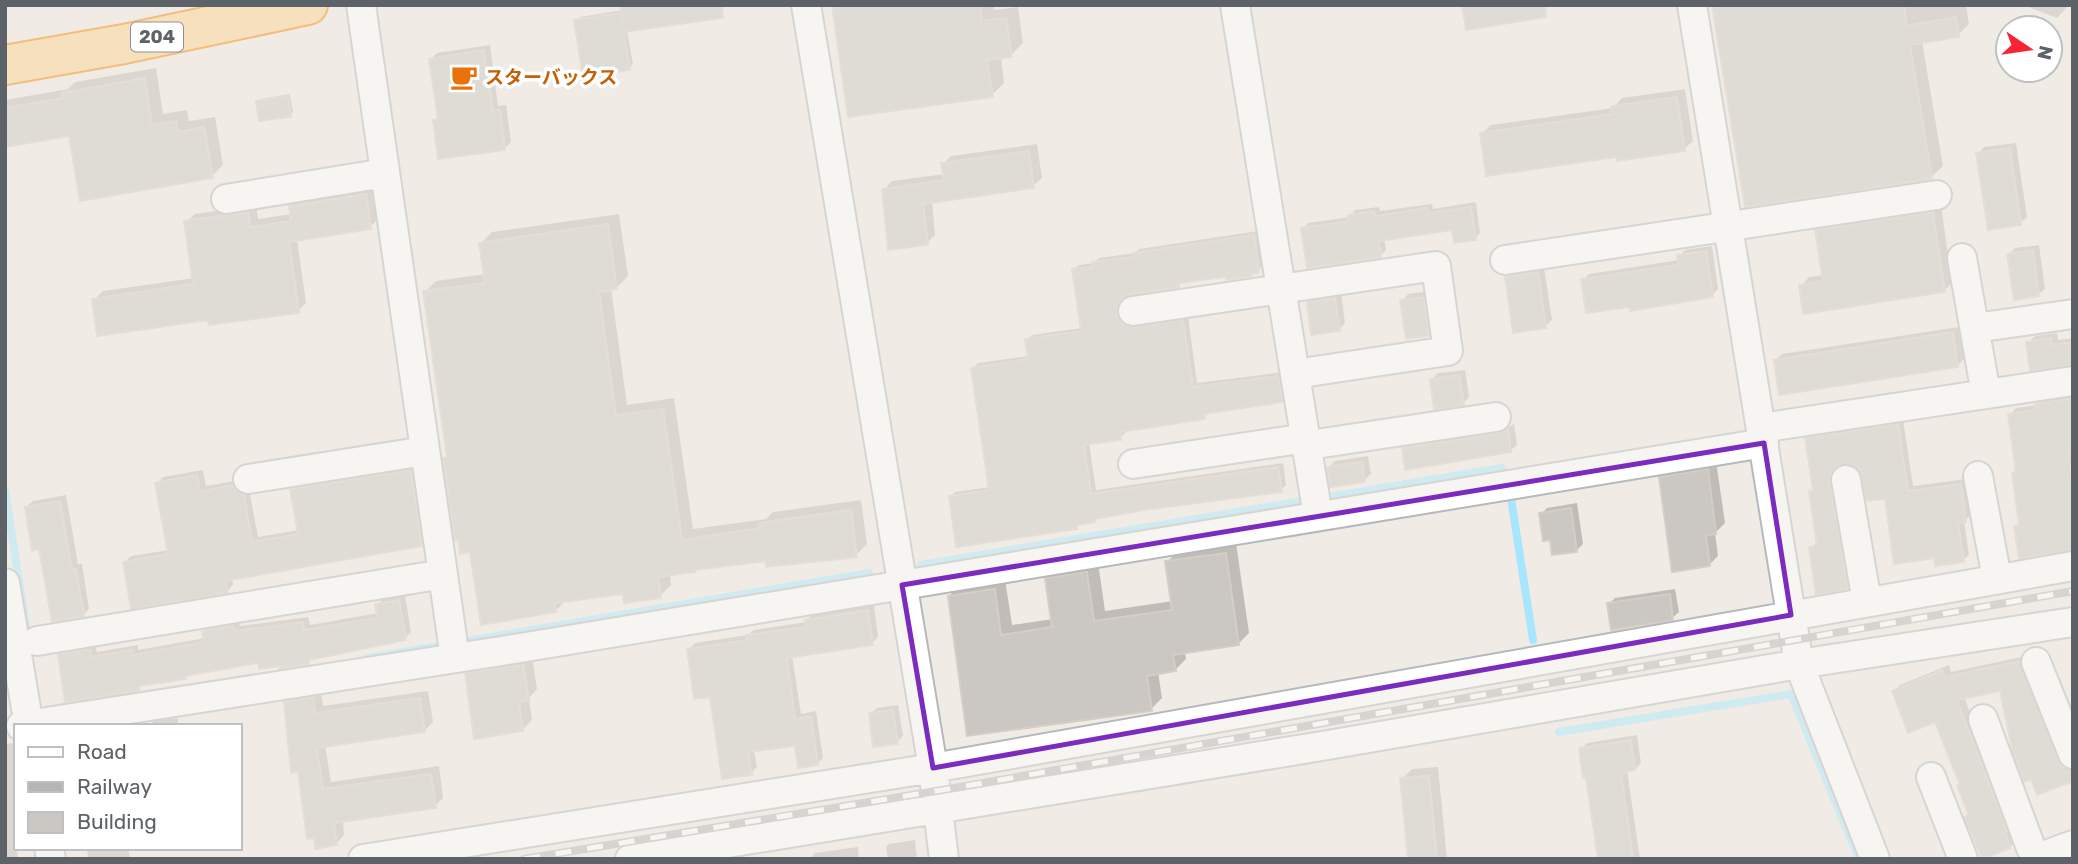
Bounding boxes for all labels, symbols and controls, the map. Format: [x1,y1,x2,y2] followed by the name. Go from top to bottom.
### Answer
[1994,14,2064,84] north arrow
[131,22,183,52] road number: 204
[2032,43,2058,62] text: N
[449,62,479,92] cafe icon: スターバックス
[485,66,617,89] place label: スターバックス
[14,724,242,850] legend
[77,739,127,764] text: Road
[77,774,152,799] text: Railway
[77,809,157,834] text: Building

